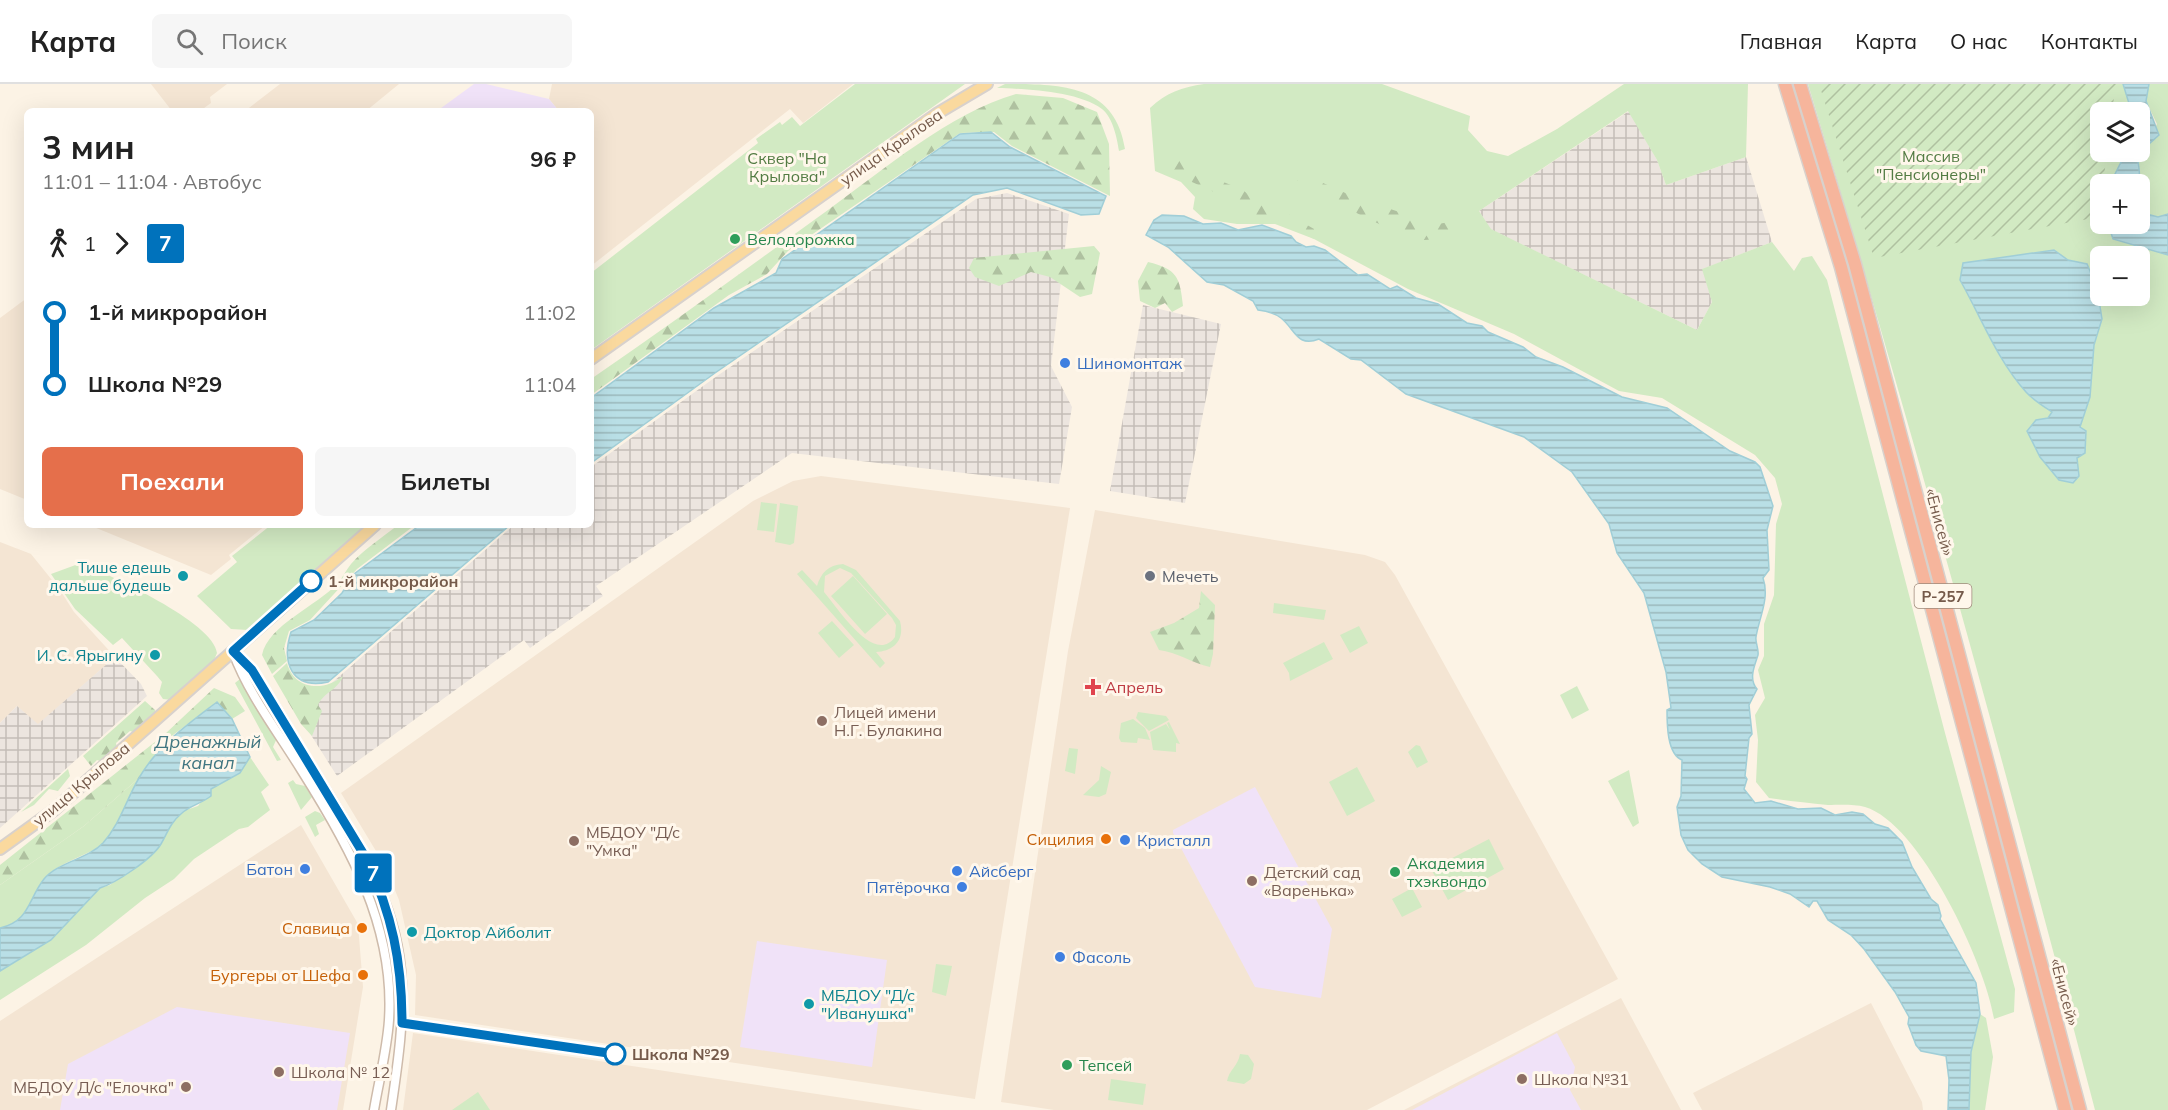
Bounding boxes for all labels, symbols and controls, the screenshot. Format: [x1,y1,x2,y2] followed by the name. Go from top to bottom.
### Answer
[152,14,572,68] search box
[30,24,116,59] text: Карта
[173,25,206,58] icon: search
[221,27,287,55] text: Поиск
[1740,28,1822,54] text: Главная
[1855,28,1917,54] text: Карта
[1950,28,2008,54] text: О нас
[2041,28,2138,54] text: Контакты
[2090,102,2150,306] map controls
[2090,102,2150,162] button: layers
[836,104,946,190] street label: улица Крылова
[42,126,135,167] text: 3 мин
[530,145,576,173] text: 96 ₽
[1876,146,1986,184] park label: Массив "Пенсионеры"
[747,148,827,186] park label: Сквер "На Крылова"
[42,169,262,194] text: 11:01 – 11:04 · Автобус
[2090,174,2150,234] button: +
[42,227,75,260] icon: walk
[105,227,138,260] icon: forward
[747,229,855,249] place label: Велодорожка
[159,230,172,256] text: 7
[84,231,96,256] text: 1
[728,232,742,246] marker: Велодорожка
[2090,246,2150,306] button: −
[88,298,267,326] text: 1-й микрорайон
[523,300,576,325] text: 11:02
[1077,353,1182,373] place label: Шиномонтаж
[1058,356,1072,370] marker: Шиномонтаж
[88,370,222,398] text: Школа №29
[523,372,576,397] text: 11:04
[42,447,303,516] button: Поехали
[315,447,576,516] button: Билеты
[1921,486,1959,558] street label: «Енисей»
[49,557,171,595] place label: Тише едешь дальше будешь
[1162,566,1219,586] place label: Мечеть
[176,569,190,583] marker: Тише едешь дальше будешь
[1143,569,1157,583] marker: Мечеть
[300,570,322,592] marker: 1-й микрорайон
[328,571,459,591] place label: 1-й микрорайон
[1914,584,1972,608] road number: Р-257
[37,645,143,665] place label: И. С. Ярыгину
[148,648,162,662] marker: И. С. Ярыгину
[1105,677,1163,697] place label: Апрель
[1086,680,1100,694] marker: Апрель
[834,702,942,740] place label: Лицей имени Н.Г. Булакина
[815,714,829,728] marker: Лицей имени Н.Г. Булакина
[154,730,261,774] water label: Дренажный канал
[28,738,134,830] street label: улица Крылова
[586,822,680,860] place label: МБДОУ "Д/с "Умка"
[1027,829,1094,849] place label: Сицилия
[1137,830,1211,850] place label: Кристалл
[1099,832,1113,846] marker: Сицилия
[1118,833,1132,847] marker: Кристалл
[567,834,581,848] marker: МБДОУ "Д/с "Умка"
[1407,853,1487,891] place label: Академия тхэквондо
[354,854,392,892] line badge: 7
[246,859,293,879] place label: Батон
[367,860,379,886] text: 7
[969,861,1033,881] place label: Айсберг
[298,862,312,876] marker: Батон
[1264,862,1361,900] place label: Детский сад «Варенька»
[950,864,964,878] marker: Айсберг
[1388,865,1402,879] marker: Академия тхэквондо
[1245,874,1259,888] marker: Детский сад «Варенька»
[866,877,950,897] place label: Пятёрочка
[955,880,969,894] marker: Пятёрочка
[282,918,350,938] place label: Славица
[355,921,369,935] marker: Славица
[424,922,552,942] place label: Доктор Айболит
[405,925,419,939] marker: Доктор Айболит
[1072,947,1131,967] place label: Фасоль
[1053,950,1067,964] marker: Фасоль
[2046,956,2084,1028] street label: «Енисей»
[210,965,351,985] place label: Бургеры от Шефа
[356,968,370,982] marker: Бургеры от Шефа
[821,985,915,1023] place label: МБДОУ "Д/с "Иванушка"
[802,997,816,1011] marker: МБДОУ "Д/с "Иванушка"
[604,1043,626,1065] marker: Школа №29
[632,1044,730,1064] place label: Школа №29
[1079,1055,1132,1075] place label: Тепсей
[1060,1058,1074,1072] marker: Тепсей
[291,1062,390,1082] place label: Школа № 12
[272,1065,286,1079] marker: Школа № 12
[1534,1069,1629,1089] place label: Школа №31
[1515,1072,1529,1086] marker: Школа №31
[13,1077,174,1097] place label: МБДОУ Д/с "Елочка"
[179,1080,193,1094] marker: МБДОУ Д/с "Елочка"

